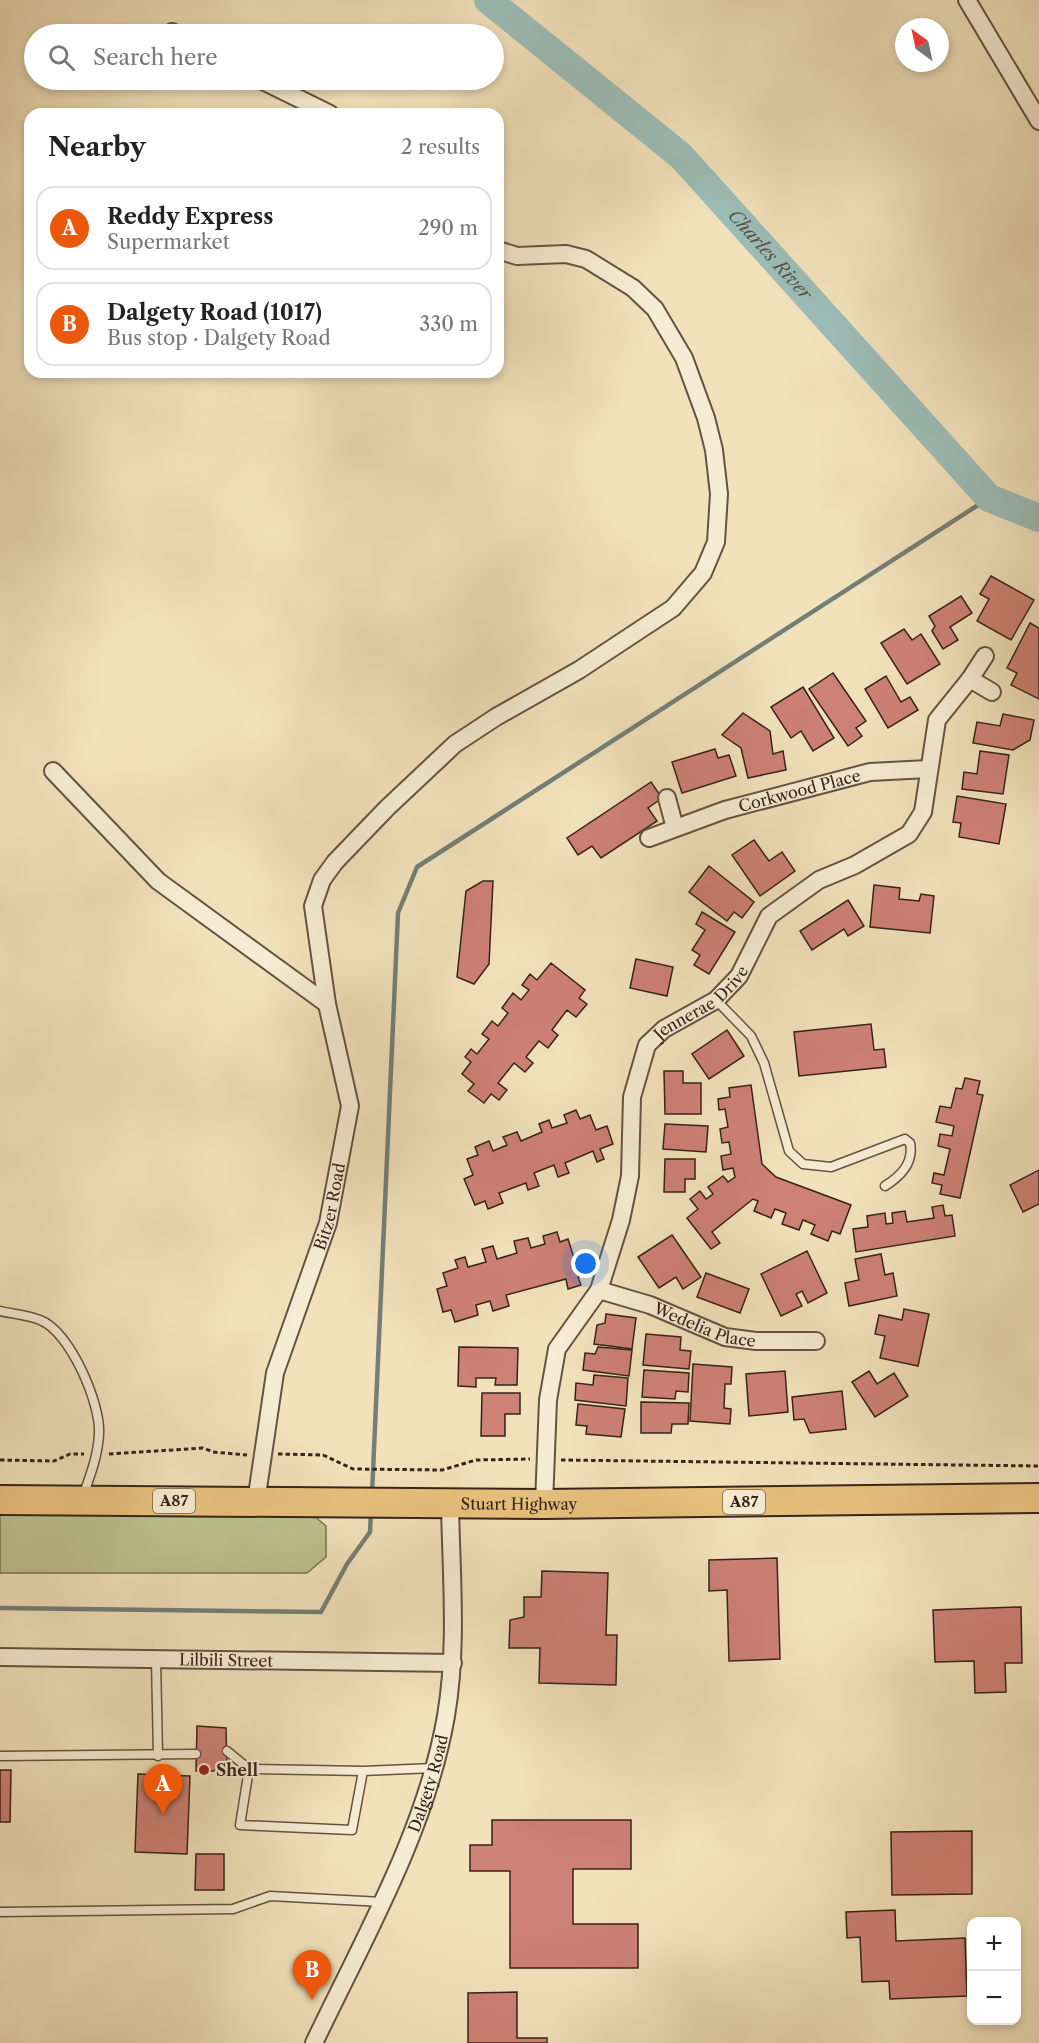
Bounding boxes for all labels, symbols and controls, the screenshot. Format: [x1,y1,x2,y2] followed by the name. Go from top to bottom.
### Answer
[895,18,949,72] north arrow
[24,24,504,90] search box
[45,41,78,74] icon: search
[93,44,218,71] text: Search here
[48,131,146,163] text: Nearby
[401,135,480,159] text: 2 results
[107,203,274,230] text: Reddy Express
[723,205,817,306] water label: Charles River
[62,216,77,240] text: A
[418,216,478,240] text: 290 m
[107,230,230,254] text: Supermarket
[107,299,322,326] text: Dalgety Road (1017)
[62,312,77,336] text: B
[419,312,478,336] text: 330 m
[107,326,331,350] text: Bus stop · Dalgety Road
[736,765,863,816] street label: Corkwood Place
[647,963,752,1046] street label: Jennerae Drive
[309,1161,349,1253] street label: Bitzer Road
[571,1249,600,1278] your location
[650,1297,757,1351] street label: Wedelia Place
[153,1489,195,1513] road number: A87
[723,1490,765,1514] road number: A87
[461,1493,579,1514] street label: Stuart Highway
[179,1649,273,1671] street label: Lilbili Street
[403,1732,452,1835] street label: Dalgety Road
[216,1760,258,1780] place label: Shell
[197,1763,211,1777] marker: Shell
[144,1764,182,1814] pin: A
[967,1917,1021,2025] map controls
[967,1917,1021,1971] button: +
[292,1950,332,2000] pin: B
[967,1971,1021,2025] button: −

